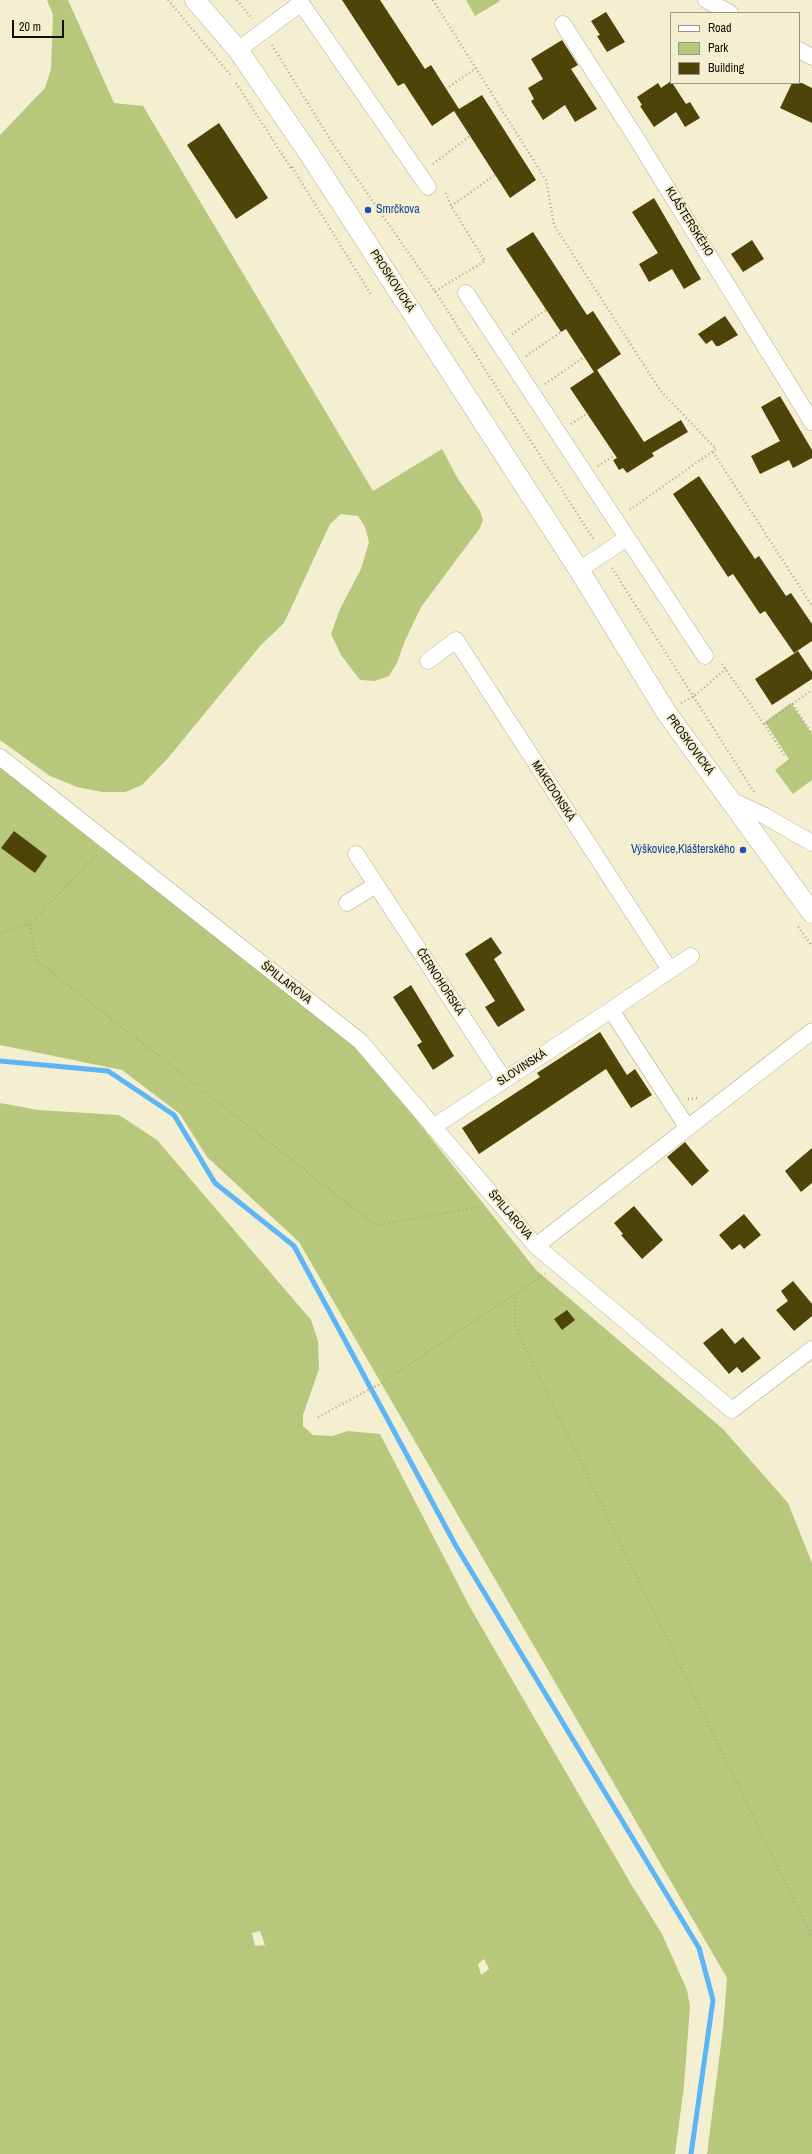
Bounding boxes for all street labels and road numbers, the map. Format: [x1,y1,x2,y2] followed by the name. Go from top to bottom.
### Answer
[662,185,716,259] street label: KLÁŠTERSKÉHO
[366,247,418,315] street label: PROSKOVICKÁ
[663,712,717,778] street label: PROSKOVICKÁ
[528,758,578,824] street label: MAKEDONSKÁ
[413,946,467,1018] street label: ČERNOHORSKÁ
[258,959,314,1007] street label: ŠPILLAROVA
[495,1047,549,1089] street label: SLOVINSKÁ
[485,1187,535,1243] street label: ŠPILLAROVA

